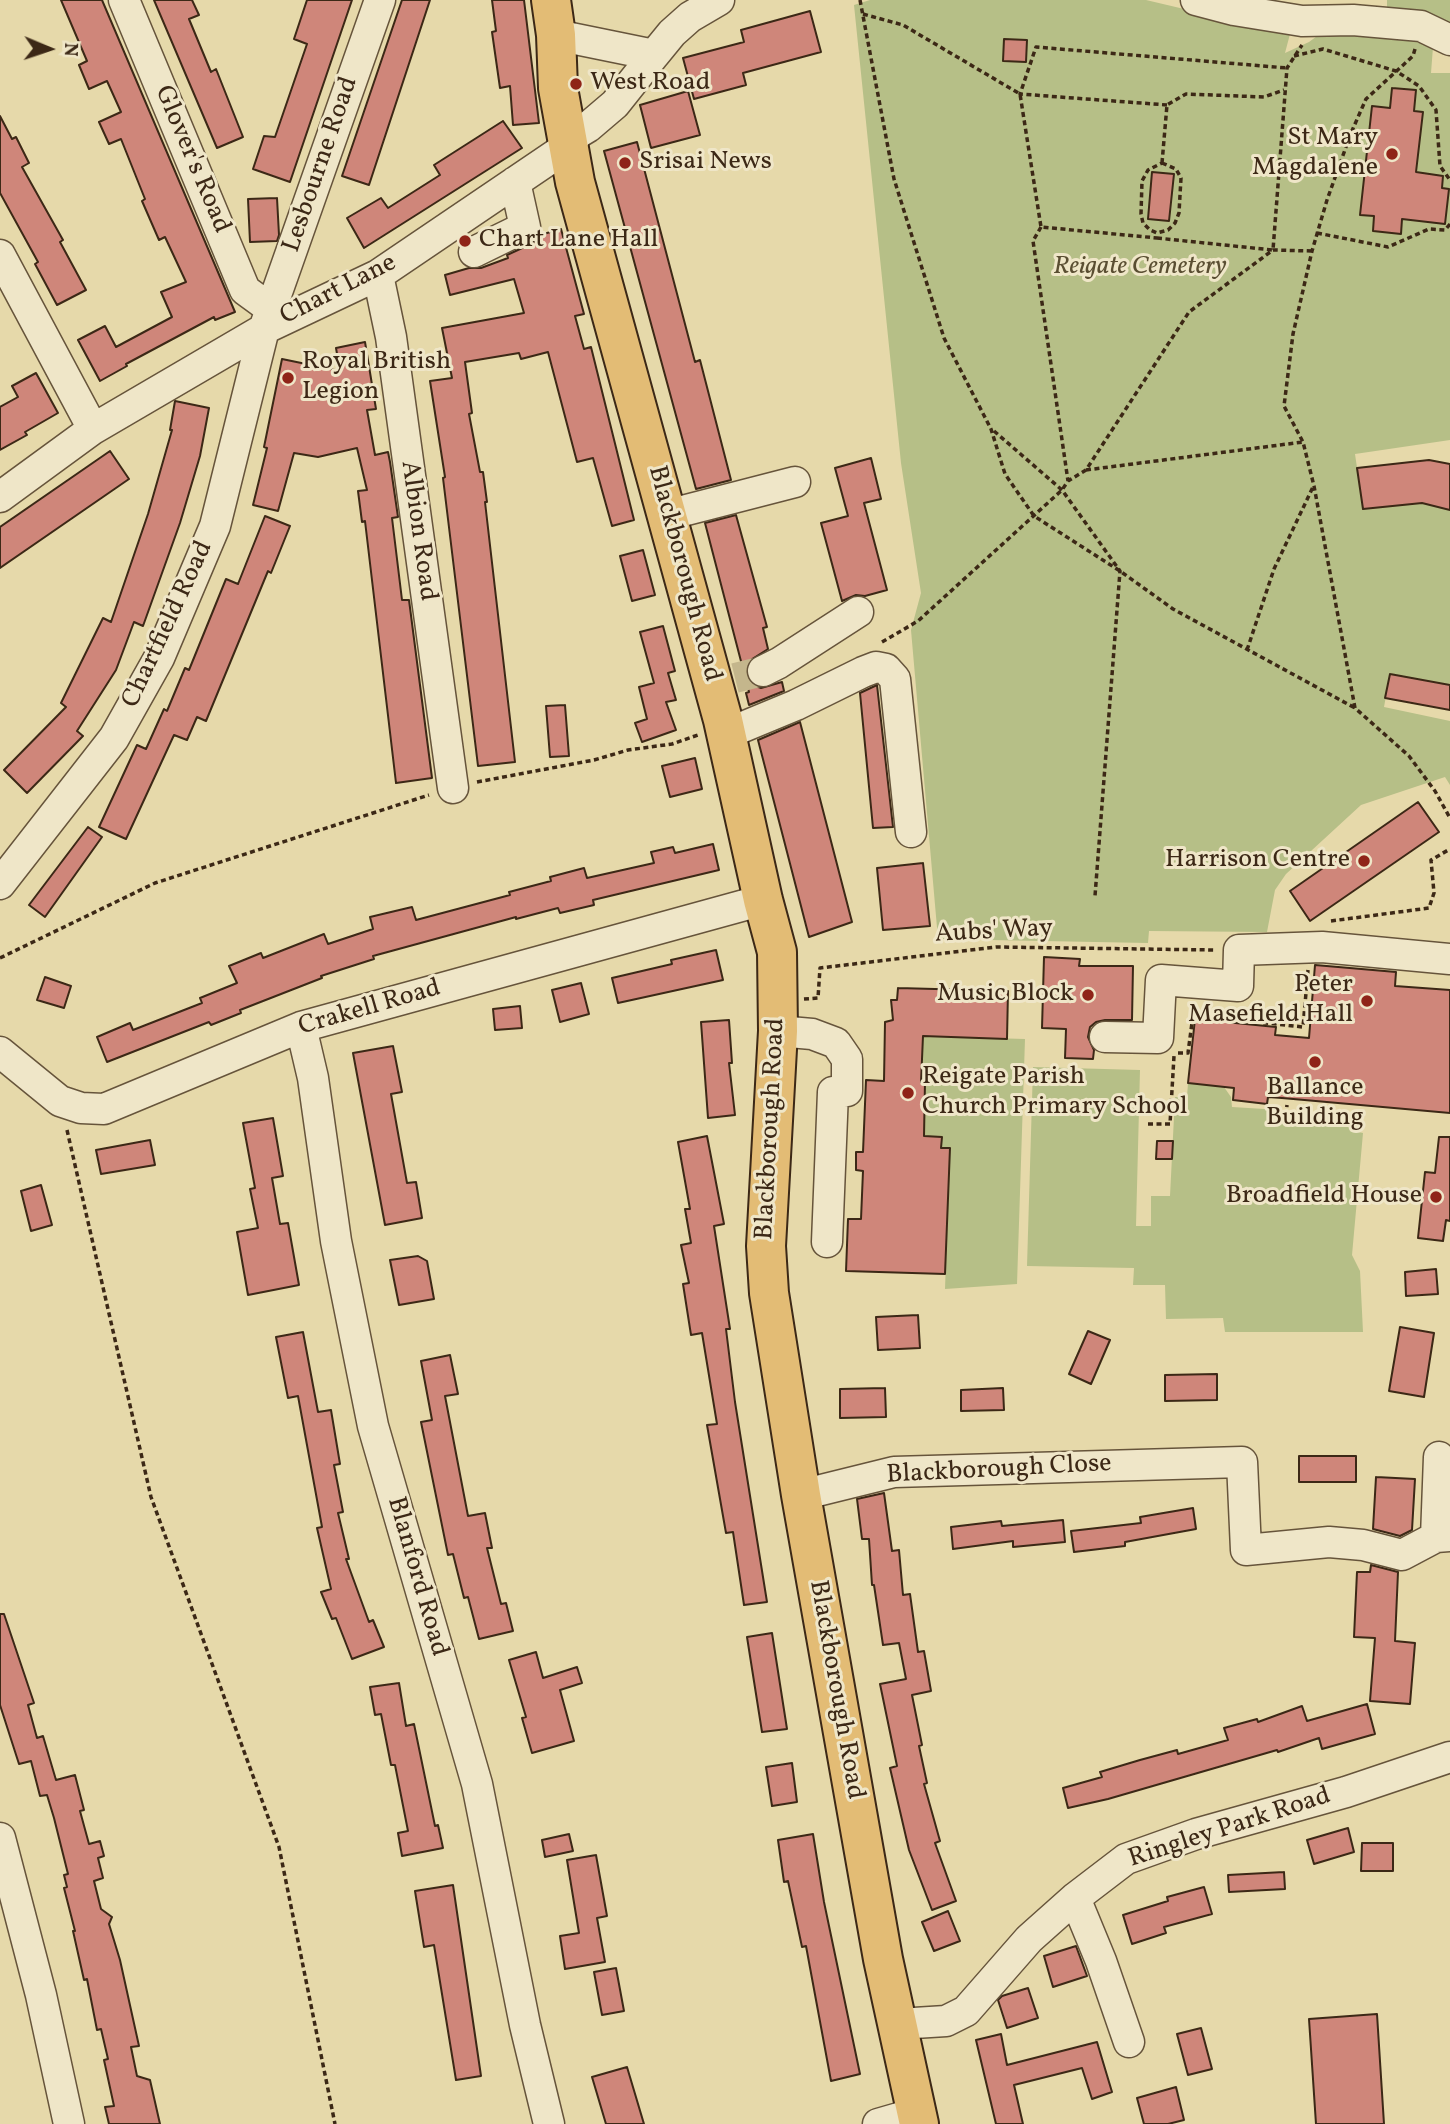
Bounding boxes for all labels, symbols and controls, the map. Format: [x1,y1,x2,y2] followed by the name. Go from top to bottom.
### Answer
[14,14,84,84] north arrow
[57,42,83,57] text: N
[590,68,710,100] place label: West Road
[277,73,367,257] street label: Lesbourne Road
[568,76,584,92] marker: West Road
[146,82,236,238] street label: Glover's Road
[1252,123,1378,184] place label: St Mary Magdalene
[1384,146,1400,162] marker: St Mary Magdalene
[639,147,772,179] place label: Srisai News
[617,155,633,171] marker: Srisai News
[479,225,658,257] place label: Chart Lane Hall
[457,233,473,249] marker: Chart Lane Hall
[276,248,402,334] street label: Chart Lane
[1053,252,1227,284] park label: Reigate Cemetery
[302,347,451,408] place label: Royal British Legion
[280,370,296,386] marker: Royal British Legion
[392,459,442,603] street label: Albion Road
[639,463,727,685] street label: Blackborough Road
[117,537,221,713] street label: Chartfield Road
[1165,845,1350,877] place label: Harrison Centre
[1356,853,1372,869] marker: Harrison Centre
[934,914,1054,952] street label: Aubs' Way
[1188,970,1353,1032] place label: Peter Masefield Hall
[295,974,445,1044] street label: Crakell Road
[937,979,1074,1011] place label: Music Block
[1080,987,1096,1003] marker: Music Block
[1359,993,1375,1009] marker: Peter Masefield Hall
[751,1017,793,1241] street label: Blackborough Road
[1307,1054,1323,1070] marker: Ballance Building
[922,1062,1188,1124] place label: Reigate Parish Church Primary School
[1266,1073,1364,1134] place label: Ballance Building
[900,1085,916,1101] marker: Reigate Parish Church Primary School
[1226,1181,1422,1213] place label: Broadfield House
[1428,1189,1444,1205] marker: Broadfield House
[886,1450,1112,1492] street label: Blackborough Close
[378,1494,454,1660] street label: Blanford Road
[800,1578,870,1802] street label: Blackborough Road
[1125,1782,1335,1876] street label: Ringley Park Road

